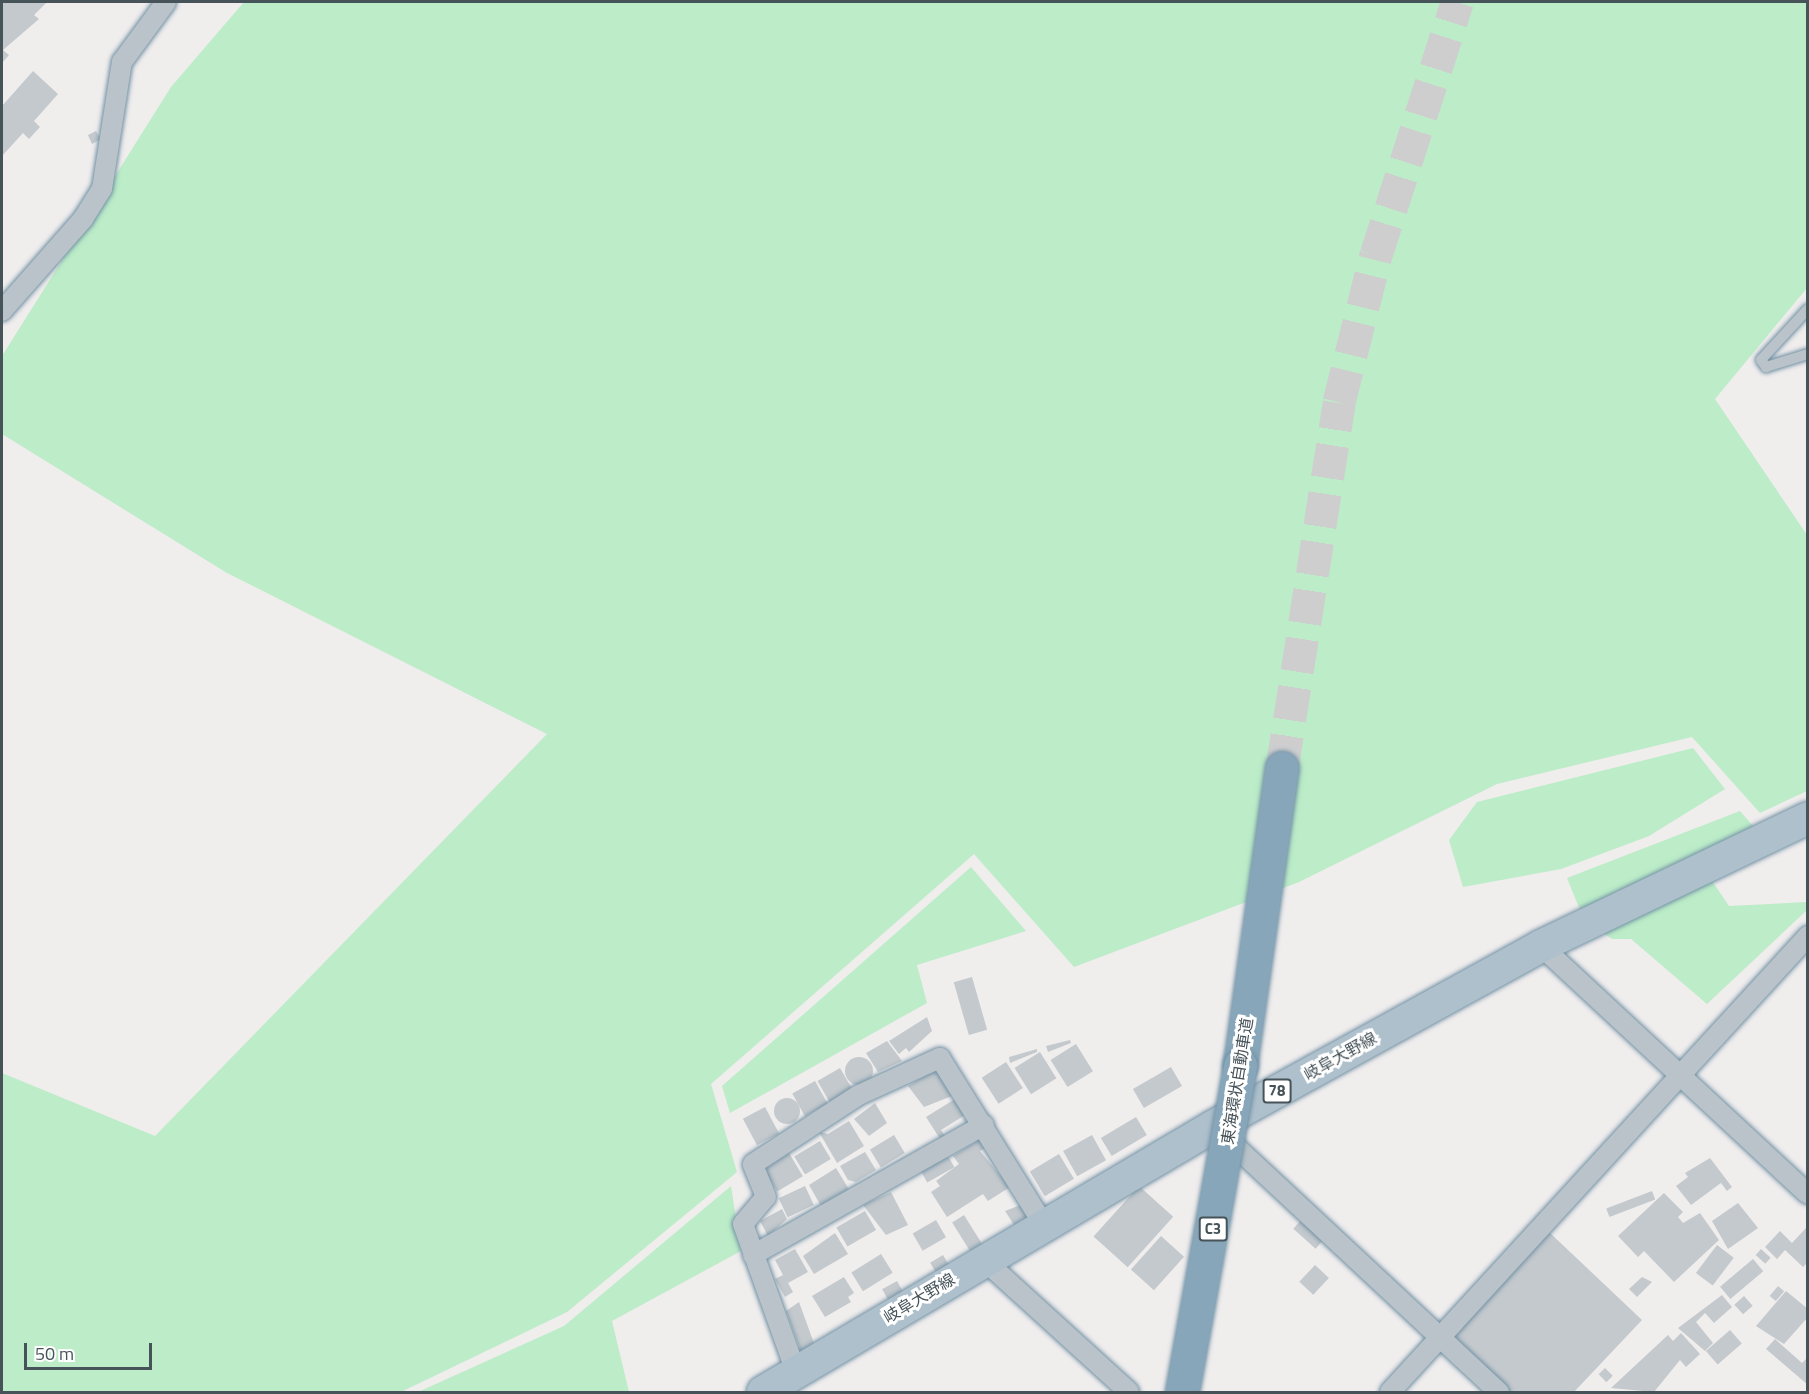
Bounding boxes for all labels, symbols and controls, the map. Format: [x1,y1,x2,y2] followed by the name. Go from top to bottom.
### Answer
[1218,1016,1256,1146] street label: 東海環状自動車道
[1300,1028,1380,1084] street label: 岐阜大野線
[1262,1079,1292,1103] road number: 78
[1198,1217,1228,1241] road number: C3
[880,1269,958,1327] street label: 岐阜大野線
[27,1331,154,1369] scale bar
[35,1340,74,1367] text: 50 m

